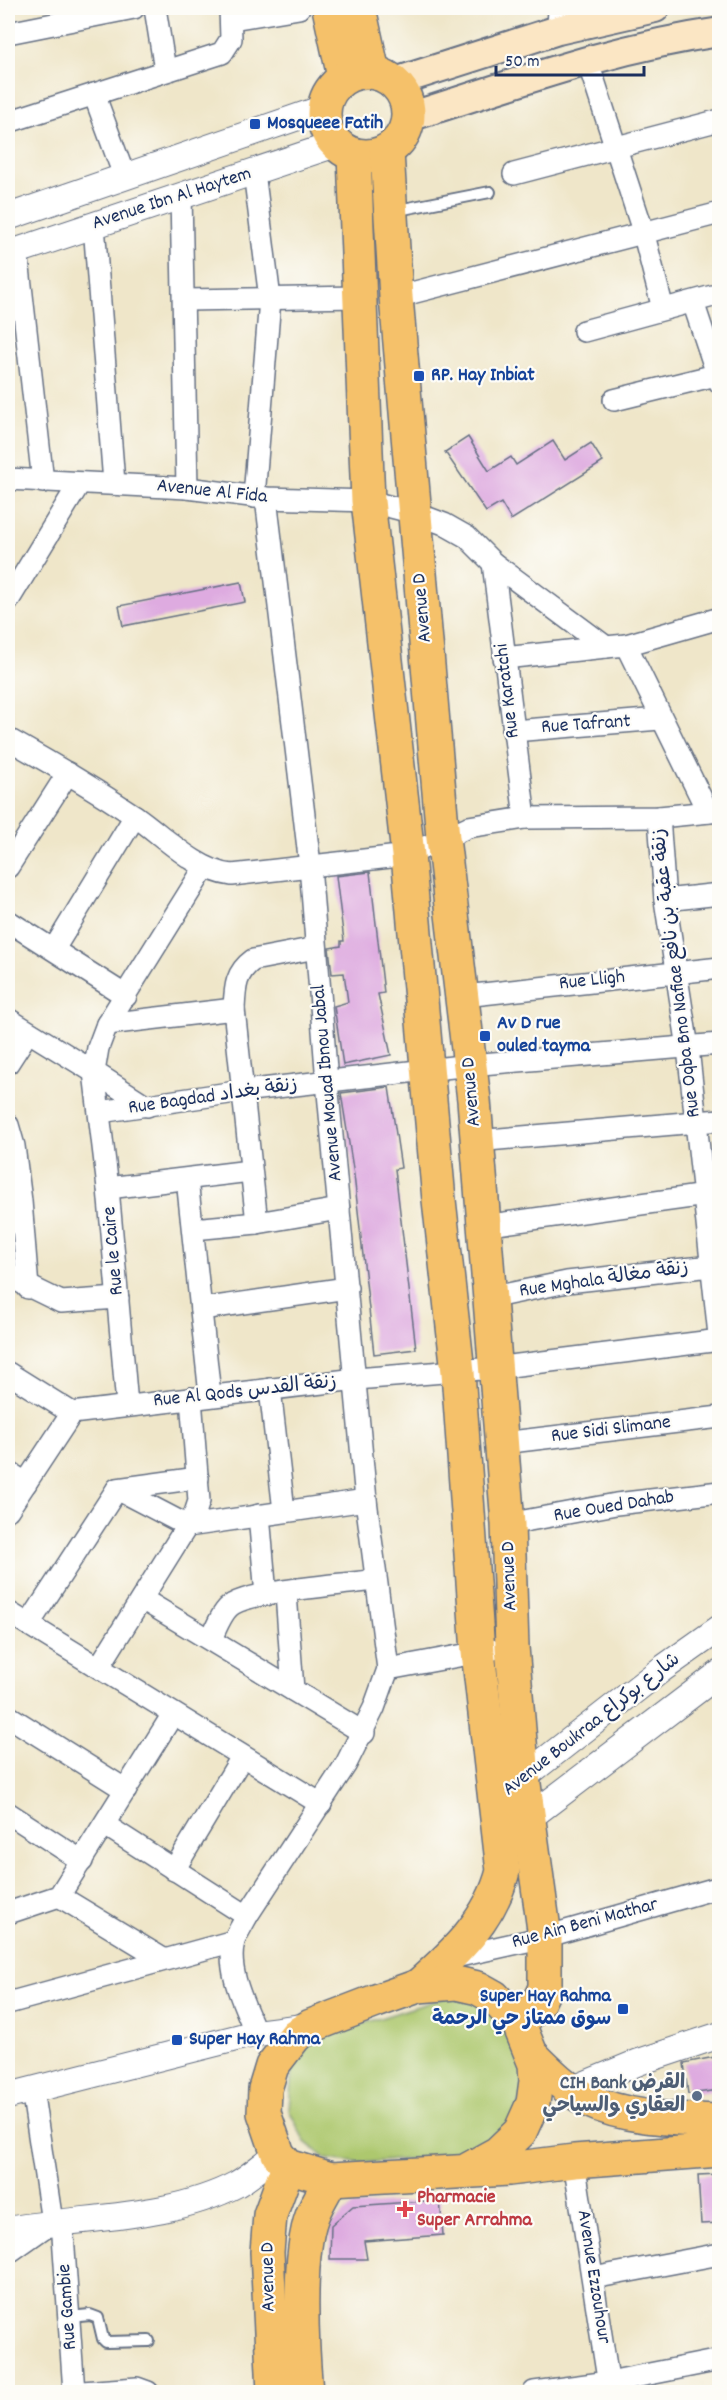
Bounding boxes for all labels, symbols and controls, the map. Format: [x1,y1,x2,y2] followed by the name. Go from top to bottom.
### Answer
[496,39,644,77] scale bar
[505,50,540,75] text: 50 m
[267,110,383,138] place label: Mosqueee Fatih
[248,117,262,131] marker: Mosqueee Fatih
[89,160,255,238] street label: Avenue Ibn Al Haytem
[431,362,535,390] place label: RP. Hay Inbiat
[412,369,426,383] marker: RP. Hay Inbiat
[155,472,269,512] street label: Avenue Al Fida
[406,572,440,644] street label: Avenue D
[488,642,528,740] street label: Rue Karatchi
[540,708,632,742] street label: Rue Tafrant
[645,827,709,1119] street label: Rue Oqba Bno Nafiae زنقة عقبة بن نافع
[558,964,626,998] street label: Rue Lligh
[305,983,351,1183] street label: Avenue Mouad Ibnou Jabal
[497,1010,591,1061] place label: Av D rue ouled tayma
[478,1029,492,1043] marker: Av D rue ouled tayma
[455,1056,489,1128] street label: Avenue D
[127,1071,299,1123] street label: Rue Bagdad زنقة بغداد
[96,1205,132,1297] street label: Rue le Caire
[517,1254,691,1306] street label: Rue Mghala زنقة مغالة
[152,1368,338,1416] street label: Rue Al Qods زنقة القدس
[550,1409,673,1451] street label: Rue Sidi Slimane
[552,1484,676,1530] street label: Rue Oued Dahab
[495,1541,525,1611] street label: Avenue D
[497,1647,687,1803] street label: Avenue Boukraa شارع بوكراع
[509,1891,662,1957] street label: Rue Ain Beni Mathar
[432,1983,612,2035] place label: Super Hay Rahma سوق ممتاز حي الرحمة
[616,2002,630,2016] marker: Super Hay Rahma سوق ممتاز حي الرحمة
[189,2026,321,2054] place label: Super Hay Rahma
[170,2033,184,2047] marker: Super Hay Rahma
[543,2070,685,2122] place label: CIH Bank القرض العقاري والسياحي
[690,2089,704,2103] marker: CIH Bank القرض العقاري والسياحي
[417,2184,532,2235] place label: Pharmacie Super Arrahma
[398,2202,412,2216] marker: Pharmacie Super Arrahma
[569,2208,617,2347] street label: Avenue Ezzouhour
[254,2242,284,2312] street label: Avenue D
[51,2263,85,2351] street label: Rue Gambie

